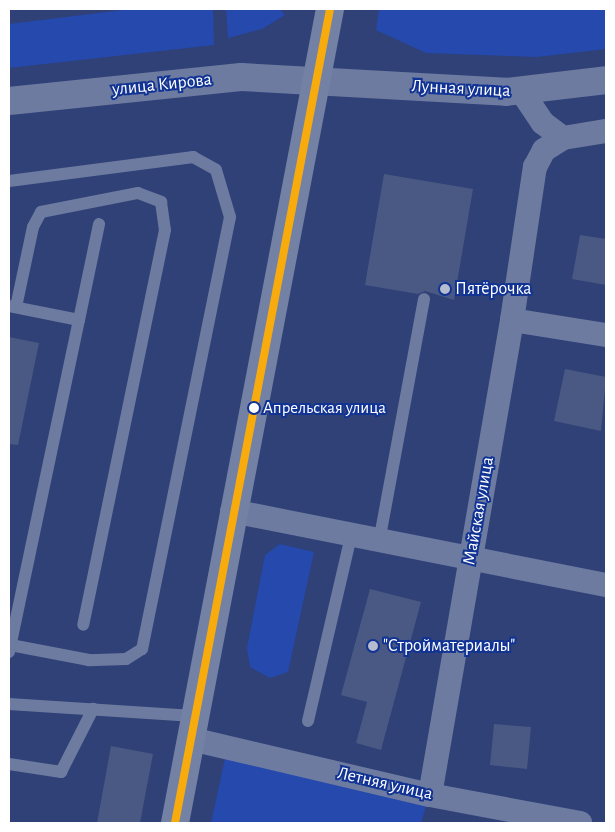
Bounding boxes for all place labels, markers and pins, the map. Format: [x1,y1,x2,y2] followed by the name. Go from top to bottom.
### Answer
[455,278,532,300] place label: Пятёрочка
[439,283,451,295] marker: Пятёрочка
[263,398,386,418] place label: Апрельская улица
[249,403,259,413] marker: Апрельская улица
[383,635,515,657] place label: "Стройматериалы"
[367,640,379,652] marker: "Стройматериалы"

